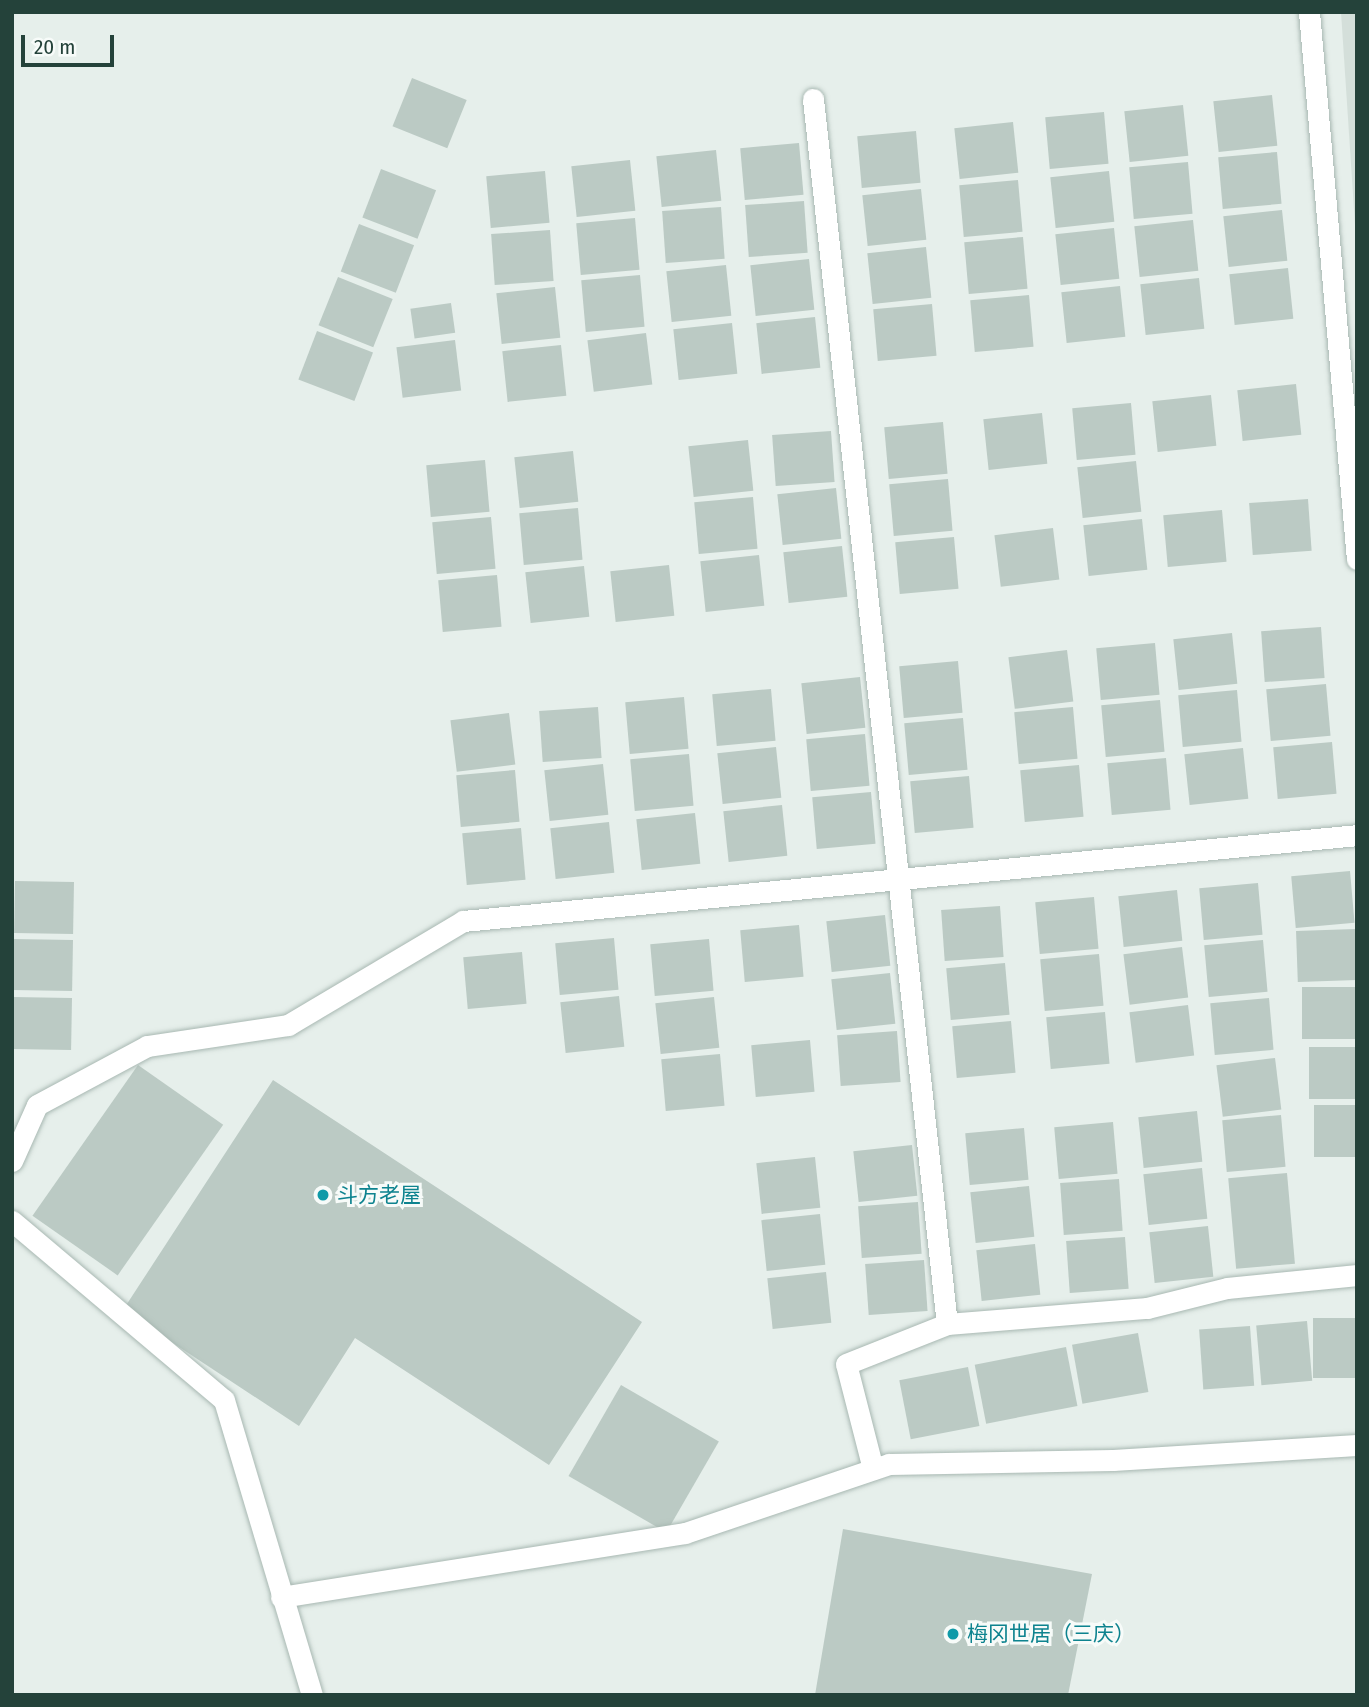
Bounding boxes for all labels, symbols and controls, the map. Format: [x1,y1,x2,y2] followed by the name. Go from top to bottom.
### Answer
[24,21,117,65] scale bar
[34,34,75,60] text: 20 m
[337,1182,421,1208] place label: 斗方老屋
[315,1187,331,1203] marker: 斗方老屋
[967,1621,1135,1647] place label: 梅冈世居（三庆）
[945,1626,961,1642] marker: 梅冈世居（三庆）

